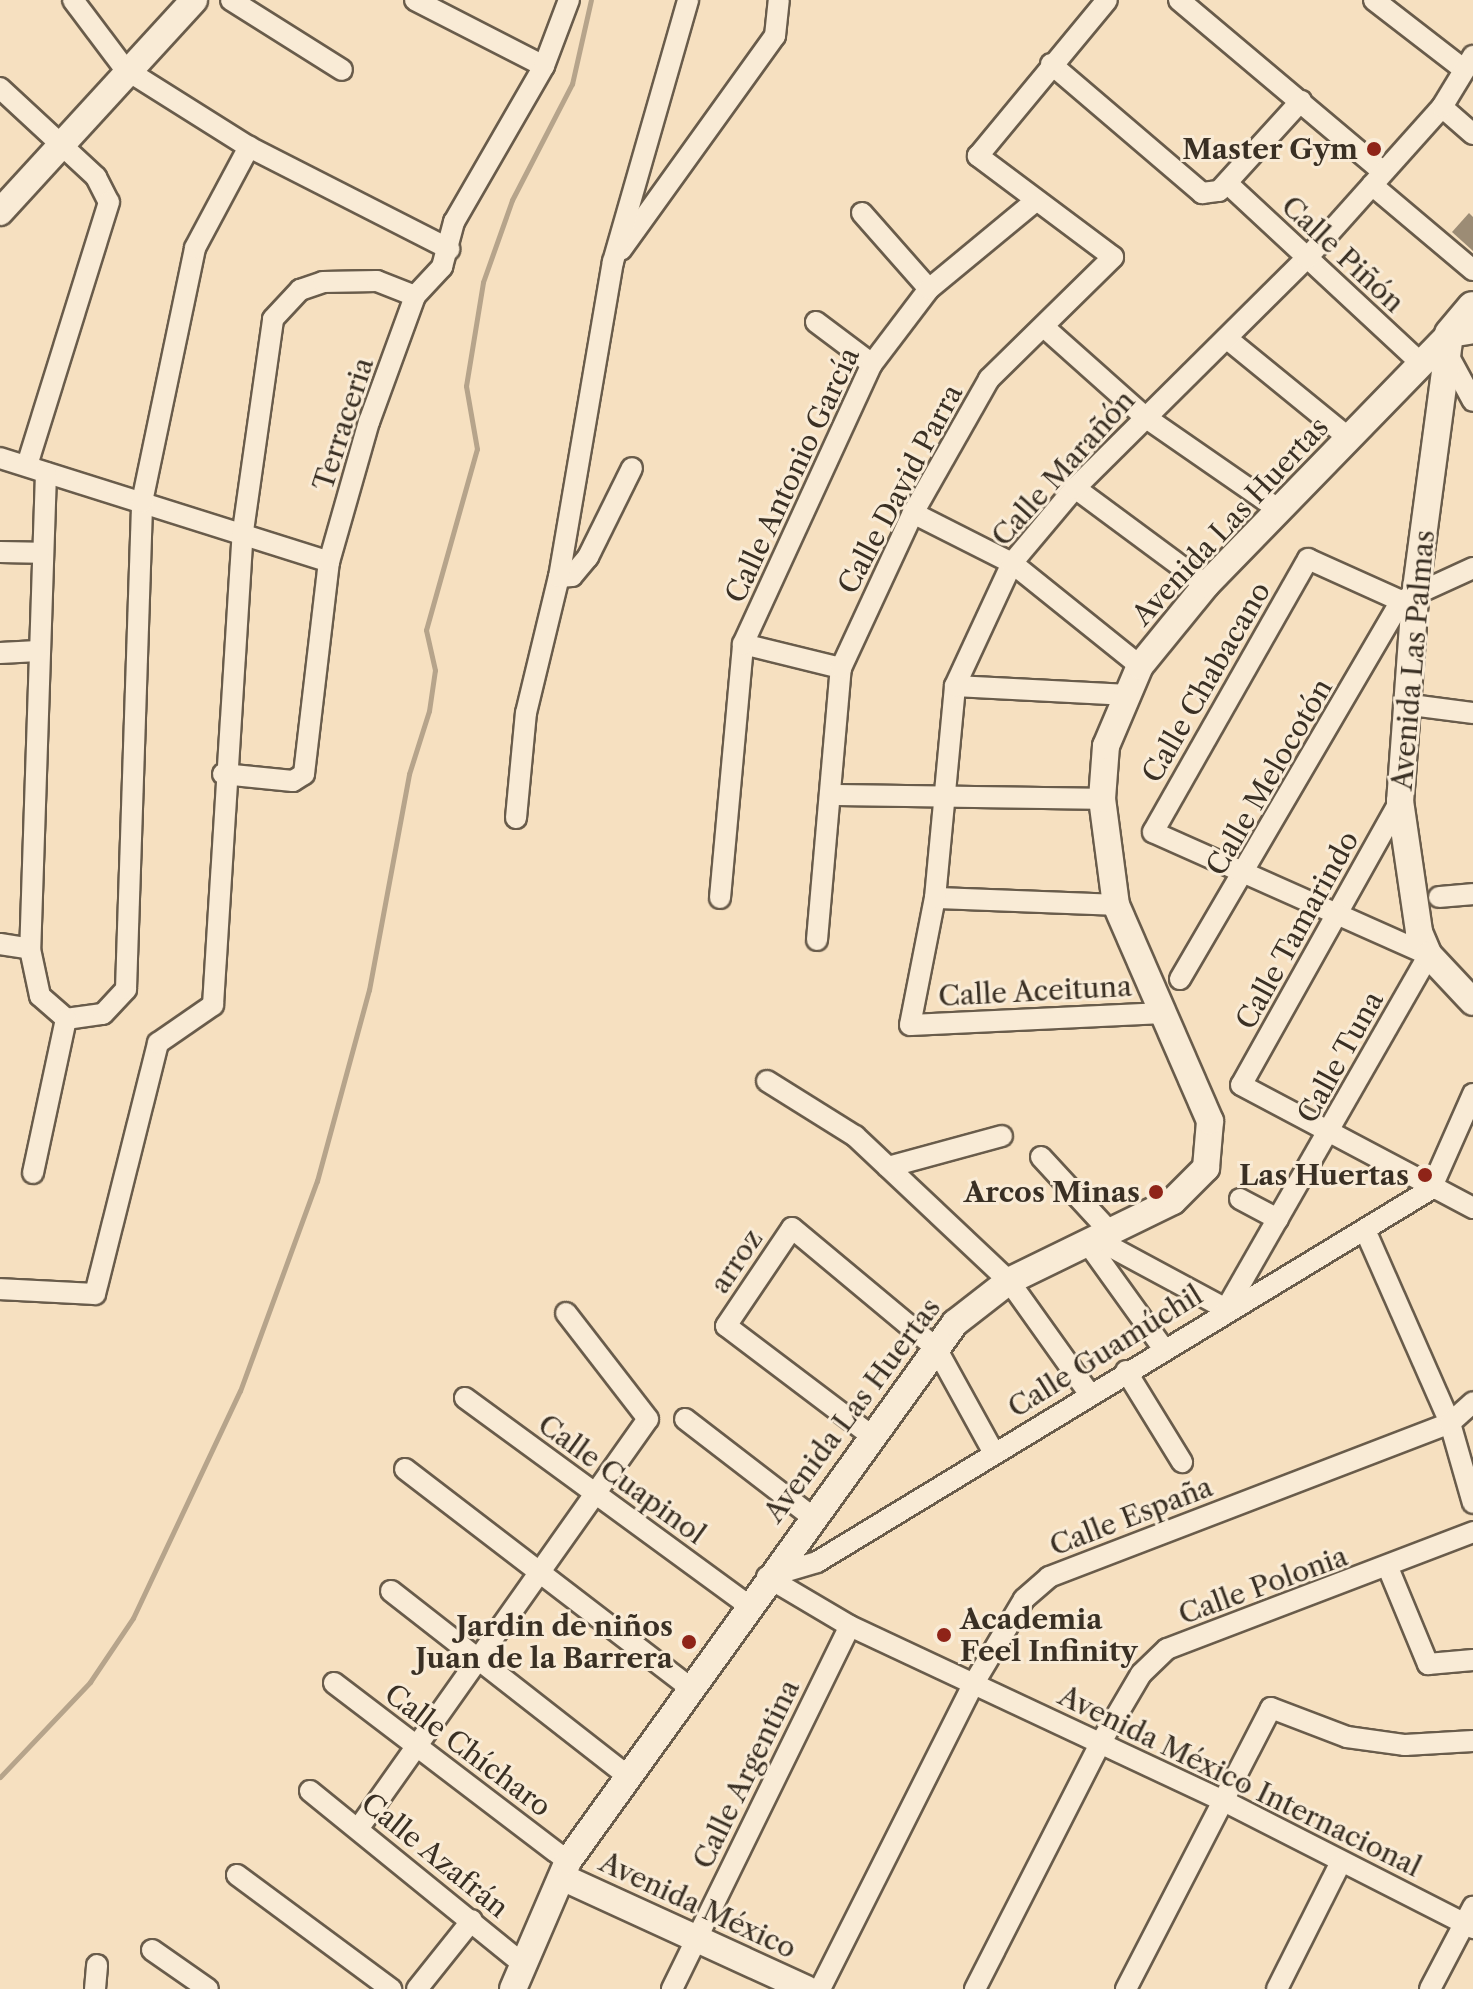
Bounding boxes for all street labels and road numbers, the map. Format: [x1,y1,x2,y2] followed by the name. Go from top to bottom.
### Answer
[1275,189,1411,319] street label: Calle Piñón
[718,342,866,608] street label: Calle Antonio García
[306,353,380,495] street label: Terraceria
[831,379,969,599] street label: Calle David Parra
[985,383,1141,553] street label: Calle Marañón
[1125,410,1335,632] street label: Avenida Las Huertas
[1385,528,1441,792] street label: Avenida Las Palmas
[1135,576,1277,788] street label: Calle Chabacano
[1199,673,1339,881] street label: Calle Melocotón
[1228,825,1366,1035] street label: Calle Tamarindo
[937,969,1133,1013] street label: Calle Aceituna
[1290,985,1390,1129] street label: Calle Tuna
[703,1223,769,1299] street label: arroz
[1002,1278,1208,1424] street label: Calle Guamúchil
[757,1291,947,1529] street label: Avenida Las Huertas
[532,1407,712,1551] street label: Calle Cuapinol
[1045,1470,1217,1562] street label: Calle España
[1174,1539,1352,1631] street label: Calle Polonia
[686,1674,806,1874] street label: Calle Argentina
[378,1677,558,1823] street label: Calle Chícharo
[1053,1678,1427,1884] street label: Avenida México Internacional
[354,1785,516,1925] street label: Calle Azafrán
[594,1845,802,1965] street label: Avenida México

